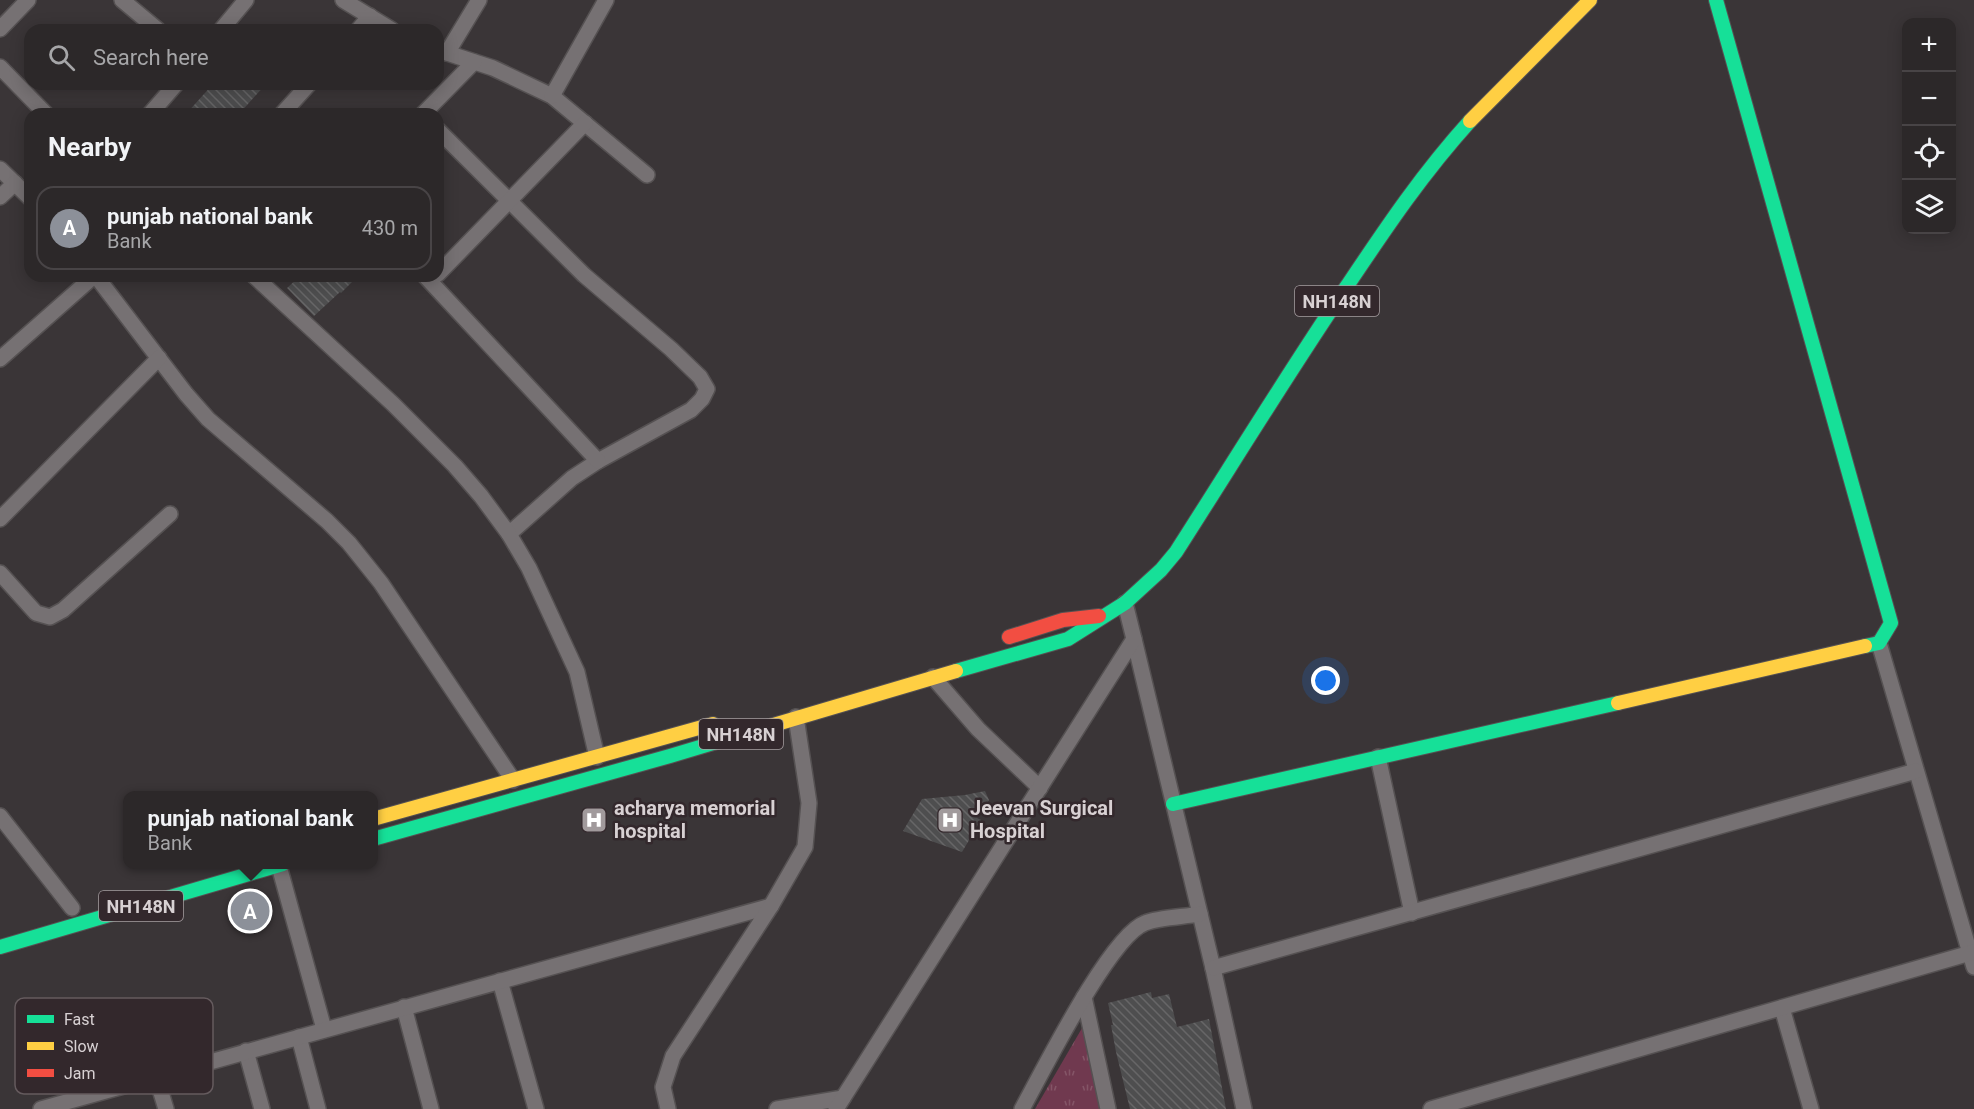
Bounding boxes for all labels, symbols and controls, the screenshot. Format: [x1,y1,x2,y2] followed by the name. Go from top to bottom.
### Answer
[1902,18,1956,234] map controls
[1902,18,1956,72] button: +
[24,24,444,90] search box
[45,41,78,74] icon: search
[93,45,209,70] text: Search here
[1902,72,1956,126] button: −
[1902,126,1956,180] button: locate
[48,132,131,162] text: Nearby
[1902,180,1956,234] button: layers
[107,204,313,229] text: punjab national bank
[63,216,76,240] text: A
[362,216,418,240] text: 430 m
[107,229,152,253] text: Bank
[1295,286,1379,316] road number: NH148N
[1311,666,1340,695] your location
[699,719,783,749] road number: NH148N
[123,791,378,869] popup
[614,796,775,843] place label: acharya memorial hospital
[970,796,1113,843] place label: Jeevan Surgical Hospital
[579,805,609,835] hospital icon: acharya memorial hospital
[935,805,965,835] hospital icon: Jeevan Surgical Hospital
[148,806,353,831] text: punjab national bank
[148,831,192,855] text: Bank
[230,888,270,934] pin: A
[99,891,183,921] road number: NH148N
[15,998,213,1094] legend
[64,1010,95,1029] text: Fast
[64,1037,99,1056] text: Slow
[64,1064,96,1083] text: Jam

